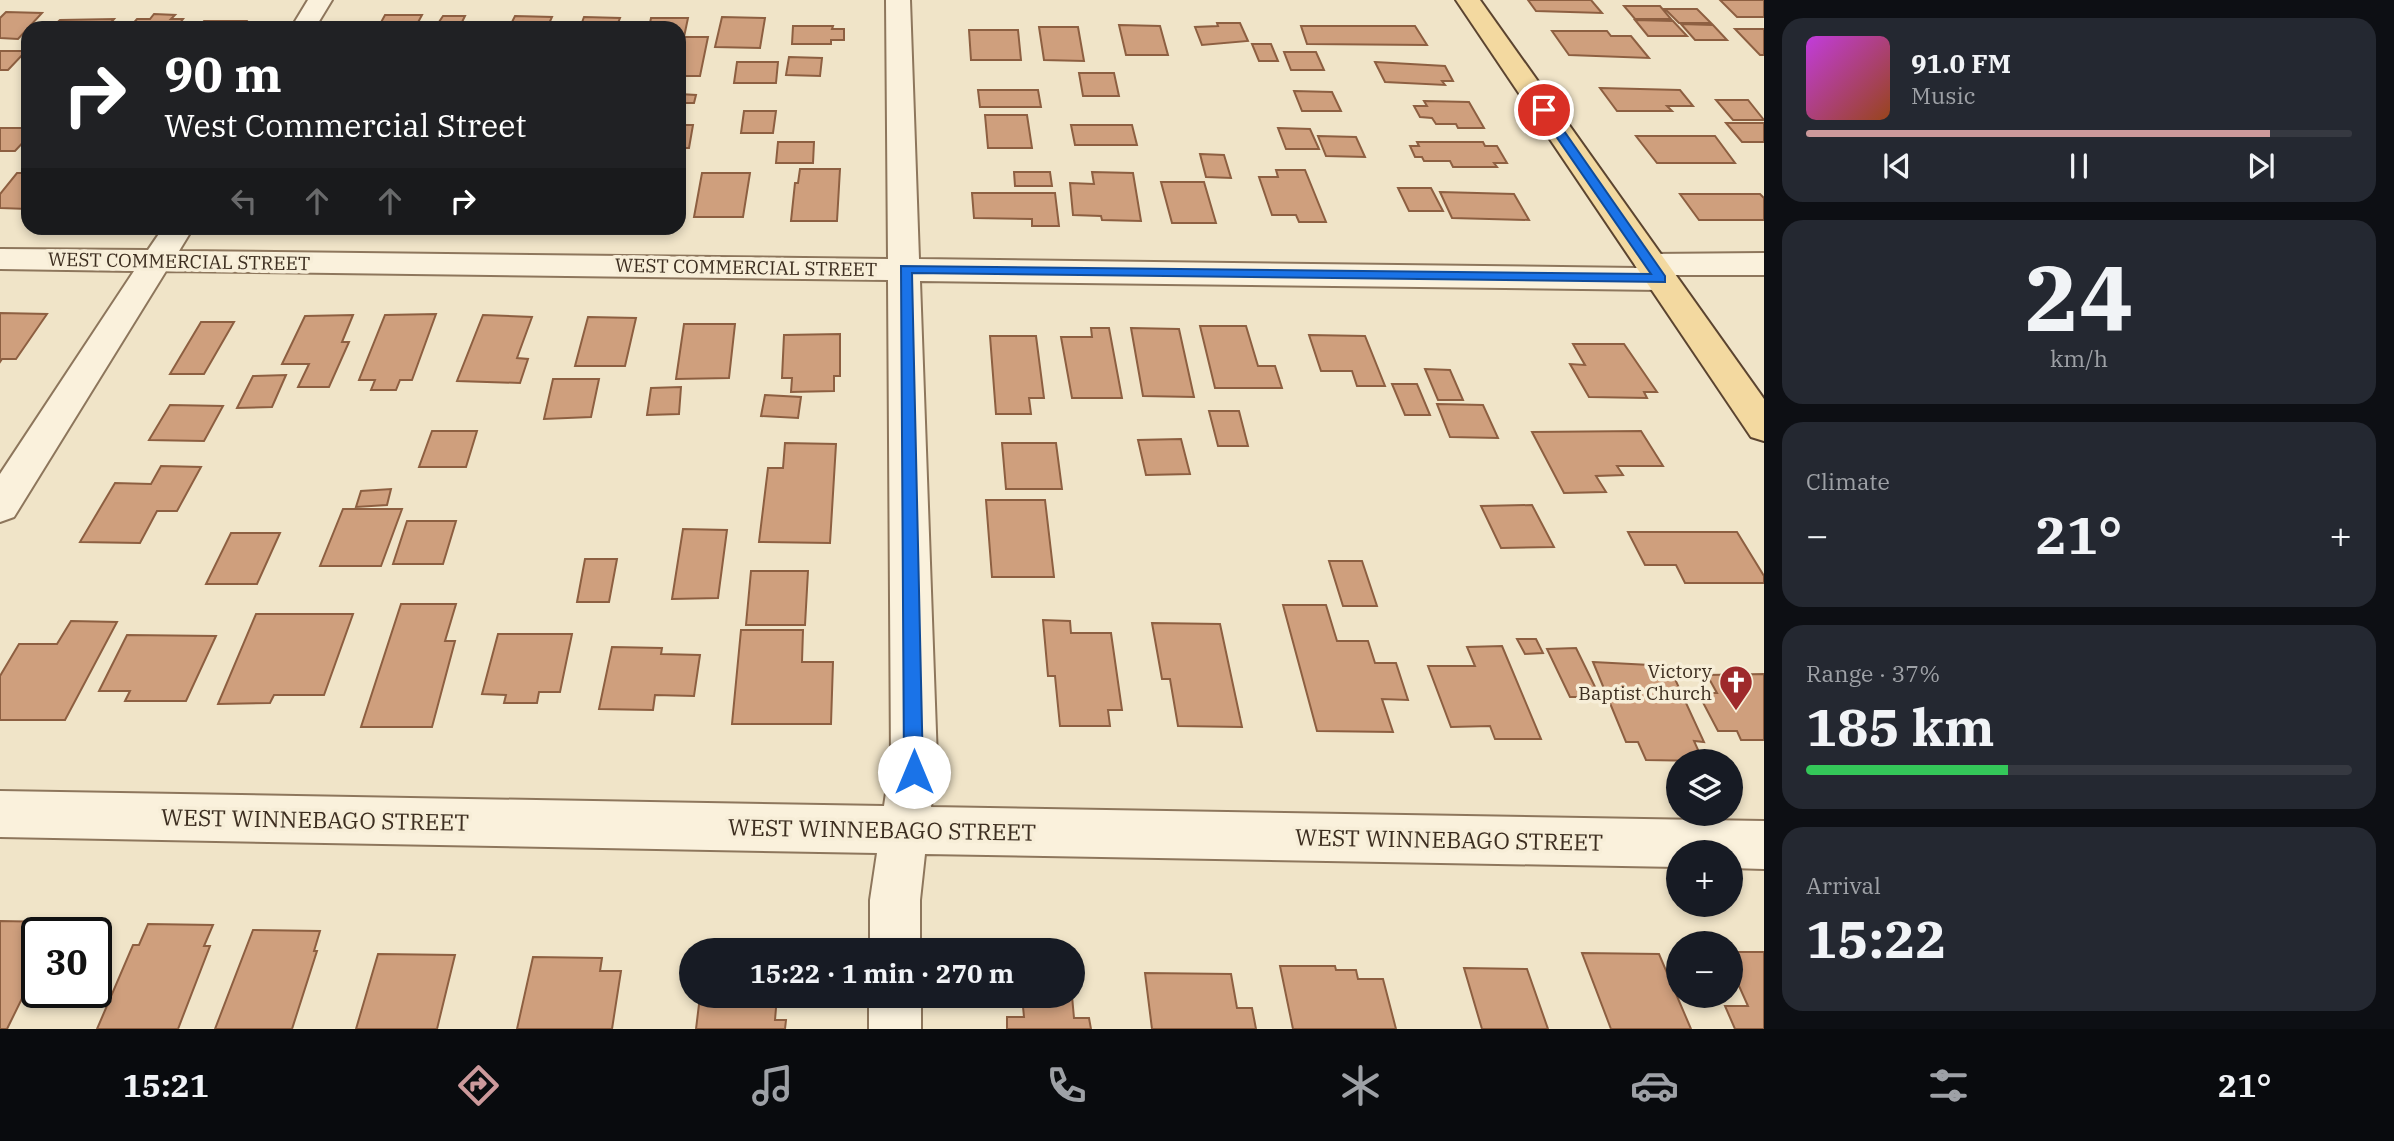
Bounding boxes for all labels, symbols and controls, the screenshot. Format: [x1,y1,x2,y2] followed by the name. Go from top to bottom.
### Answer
[164,42,282,105] text: 90 m
[1911,46,2011,80] text: 91.0 FM
[49,49,140,140] icon: right
[1514,80,1574,140] pin
[1911,80,1976,110] text: Music
[1525,91,1563,129] icon: arrive
[164,104,527,146] text: West Commercial Street
[1878,147,1916,185] icon: previous
[2060,147,2098,185] icon: pause
[2242,147,2280,185] icon: next
[225,182,263,220] icon: left
[298,182,336,220] icon: ahead
[371,182,409,220] icon: ahead
[444,182,482,220] icon: right
[2024,238,2134,356] text: 24
[48,247,310,275] street label: WEST COMMERCIAL STREET
[615,253,877,281] street label: WEST COMMERCIAL STREET
[2050,343,2108,373] text: km/h
[1806,466,1890,496] text: Climate
[2036,501,2122,568] text: 21°
[1806,510,1829,559] text: −
[2329,510,2352,559] text: +
[1806,658,1940,688] text: Range · 37%
[1578,659,1713,705] place label: Victory Baptist Church
[1717,663,1755,712] church icon: Victory Baptist Church
[1806,693,1995,760] text: 185 km
[877,735,951,809] position arrow
[1666,749,1743,1008] map controls
[1666,749,1743,826] button: layers
[161,801,469,837] street label: WEST WINNEBAGO STREET
[728,811,1036,847] street label: WEST WINNEBAGO STREET
[1295,821,1603,857] street label: WEST WINNEBAGO STREET
[1666,840,1743,917] button: +
[1806,870,1881,900] text: Arrival
[1806,905,1947,972] text: 15:22
[21,917,112,1008] speed limit sign: 30
[1666,931,1743,1008] button: −
[750,956,1014,990] text: 15:22 · 1 min · 270 m
[454,1061,503,1110] icon: directions
[748,1061,797,1110] icon: music
[1042,1061,1091,1110] icon: phone
[1336,1061,1385,1110] icon: climate
[1630,1061,1679,1110] icon: car
[1924,1061,1973,1110] icon: filters
[123,1064,209,1106] text: 15:21
[2218,1064,2271,1106] text: 21°

